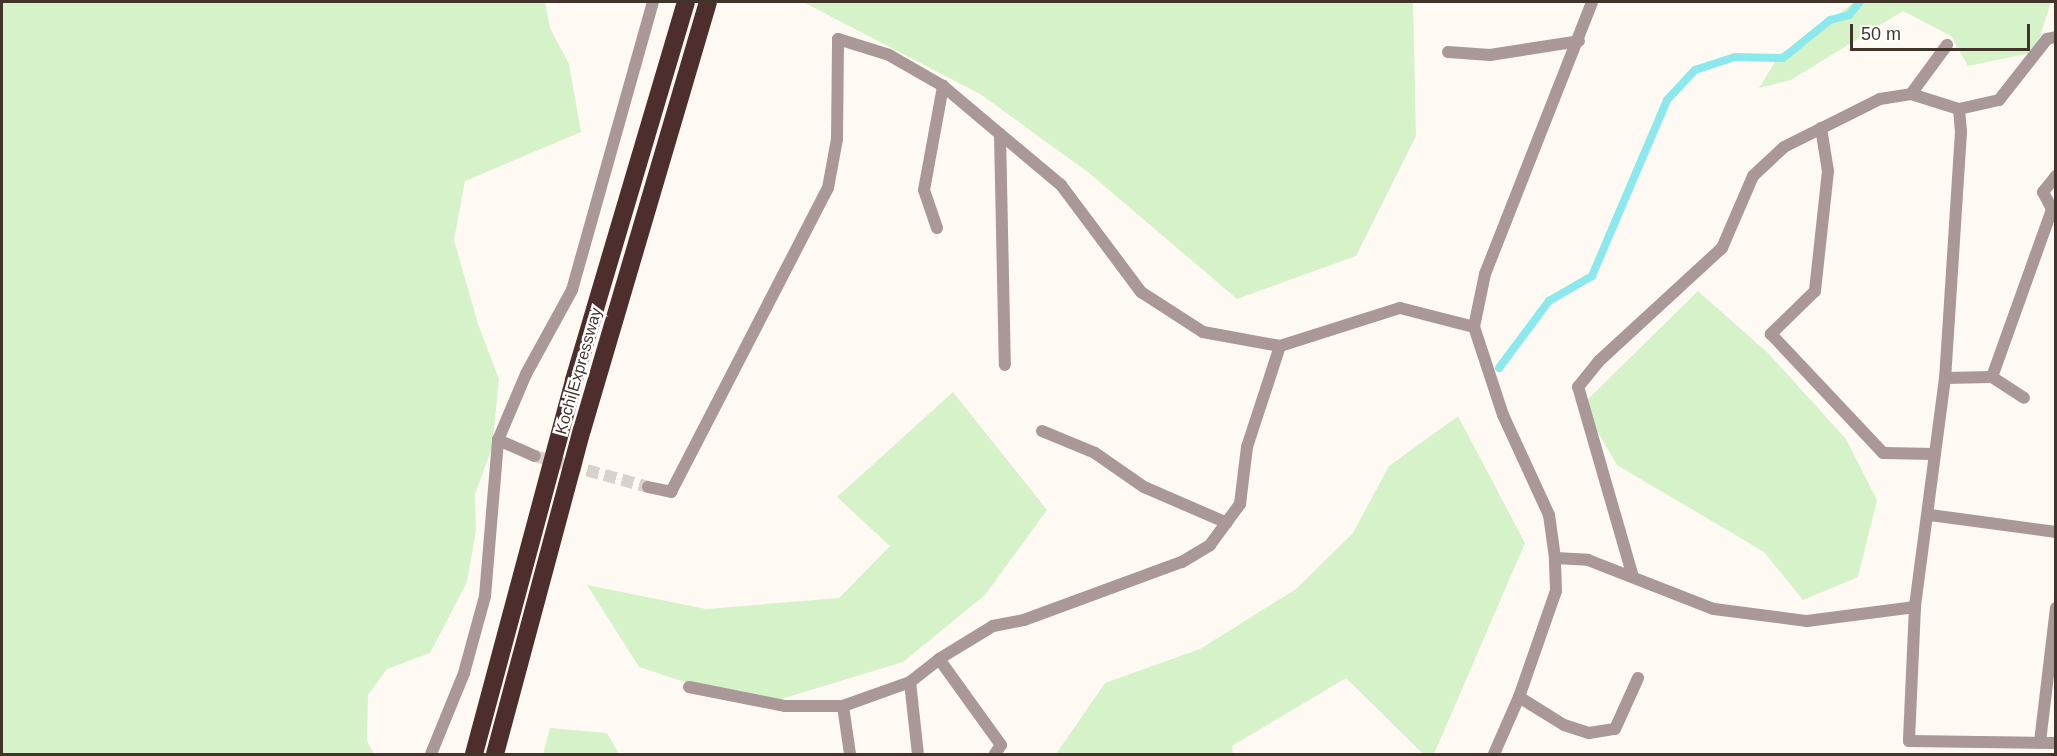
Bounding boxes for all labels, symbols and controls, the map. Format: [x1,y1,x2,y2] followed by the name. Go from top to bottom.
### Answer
[1853,12,2033,50] scale bar
[1861,24,1901,44] text: 50 m
[552,306,606,436] street label: Kochi Expressway

